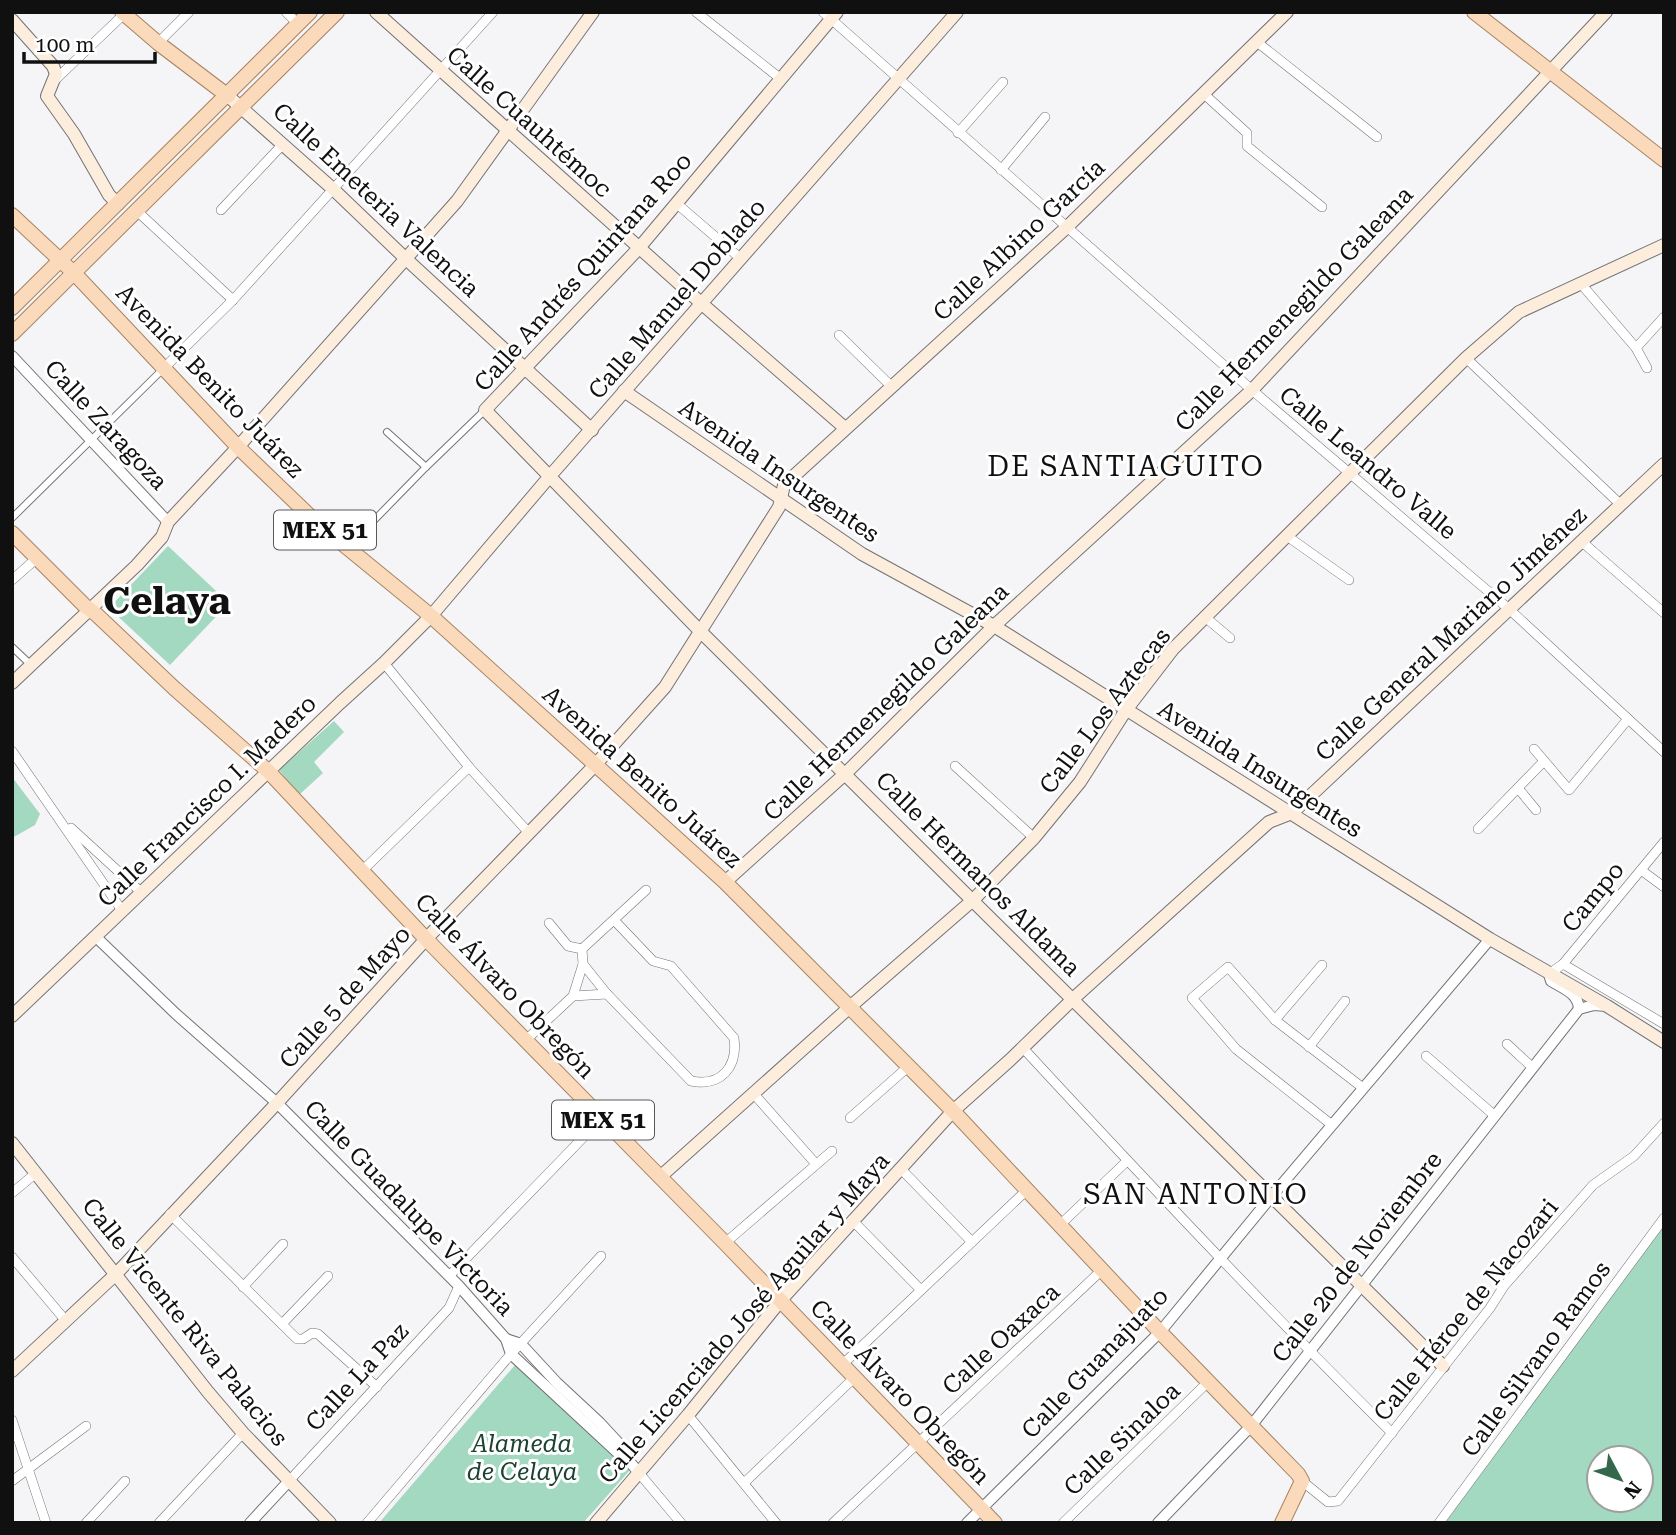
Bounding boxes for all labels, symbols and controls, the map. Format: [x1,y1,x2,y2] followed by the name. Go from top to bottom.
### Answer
[24,21,156,65] scale bar
[35,33,95,57] text: 100 m
[441,41,617,203] street label: Calle Cuauhtémoc
[267,97,485,303] street label: Calle Emeteria Valencia
[468,147,698,397] street label: Calle Andrés Quintana Roo
[928,153,1110,327] street label: Calle Albino García
[1169,181,1419,437] street label: Calle Hermenegildo Galeana
[583,193,771,405] street label: Calle Manuel Doblado
[111,279,309,483] street label: Avenida Benito Juárez
[39,354,173,496] street label: Calle Zaragoza
[1274,381,1462,545] street label: Calle Leandro Valle
[674,394,884,548] street label: Avenida Insurgentes
[987,450,1265,483] district label: DE SANTIAGUITO
[1310,501,1592,767] street label: Calle General Mariano Jiménez
[274,510,376,550] road number: MEX 51
[758,577,1014,827] street label: Calle Hermenegildo Galeana
[103,579,231,624] district label: Celaya
[1034,623,1176,799] street label: Calle Los Aztecas
[537,680,747,874] street label: Avenida Benito Juárez
[92,689,322,913] street label: Calle Francisco I. Madero
[1153,695,1367,843] street label: Avenida Insurgentes
[870,766,1086,982] street label: Calle Hermanos Aldama
[1556,856,1630,938] street label: Campo
[409,887,601,1084] street label: Calle Álvaro Obregón
[274,920,416,1074] street label: Calle 5 de Mayo
[299,1094,519,1322] street label: Calle Guadalupe Victoria
[552,1100,654,1140] road number: MEX 51
[1266,1146,1448,1368] street label: Calle 20 de Noviembre
[593,1147,895,1489] street label: Calle Licenciado José Aguilar y Maya
[1083,1178,1309,1211] district label: SAN ANTONIO
[76,1192,294,1452] street label: Calle Vicente Riva Palacios
[1368,1193,1564,1426] street label: Calle Héroe de Nacozari
[1456,1256,1616,1462] street label: Calle Silvano Ramos
[937,1278,1065,1400] street label: Calle Oaxaca
[1016,1282,1174,1444] street label: Calle Guanajuato
[804,1293,996,1490] street label: Calle Álvaro Obregón
[300,1317,414,1437] street label: Calle La Paz
[1058,1377,1186,1501] street label: Calle Sinaloa
[467,1430,577,1486] park label: Alameda de Celaya
[1585,1444,1655,1514] north arrow
[1619,1477,1646,1503] text: N

